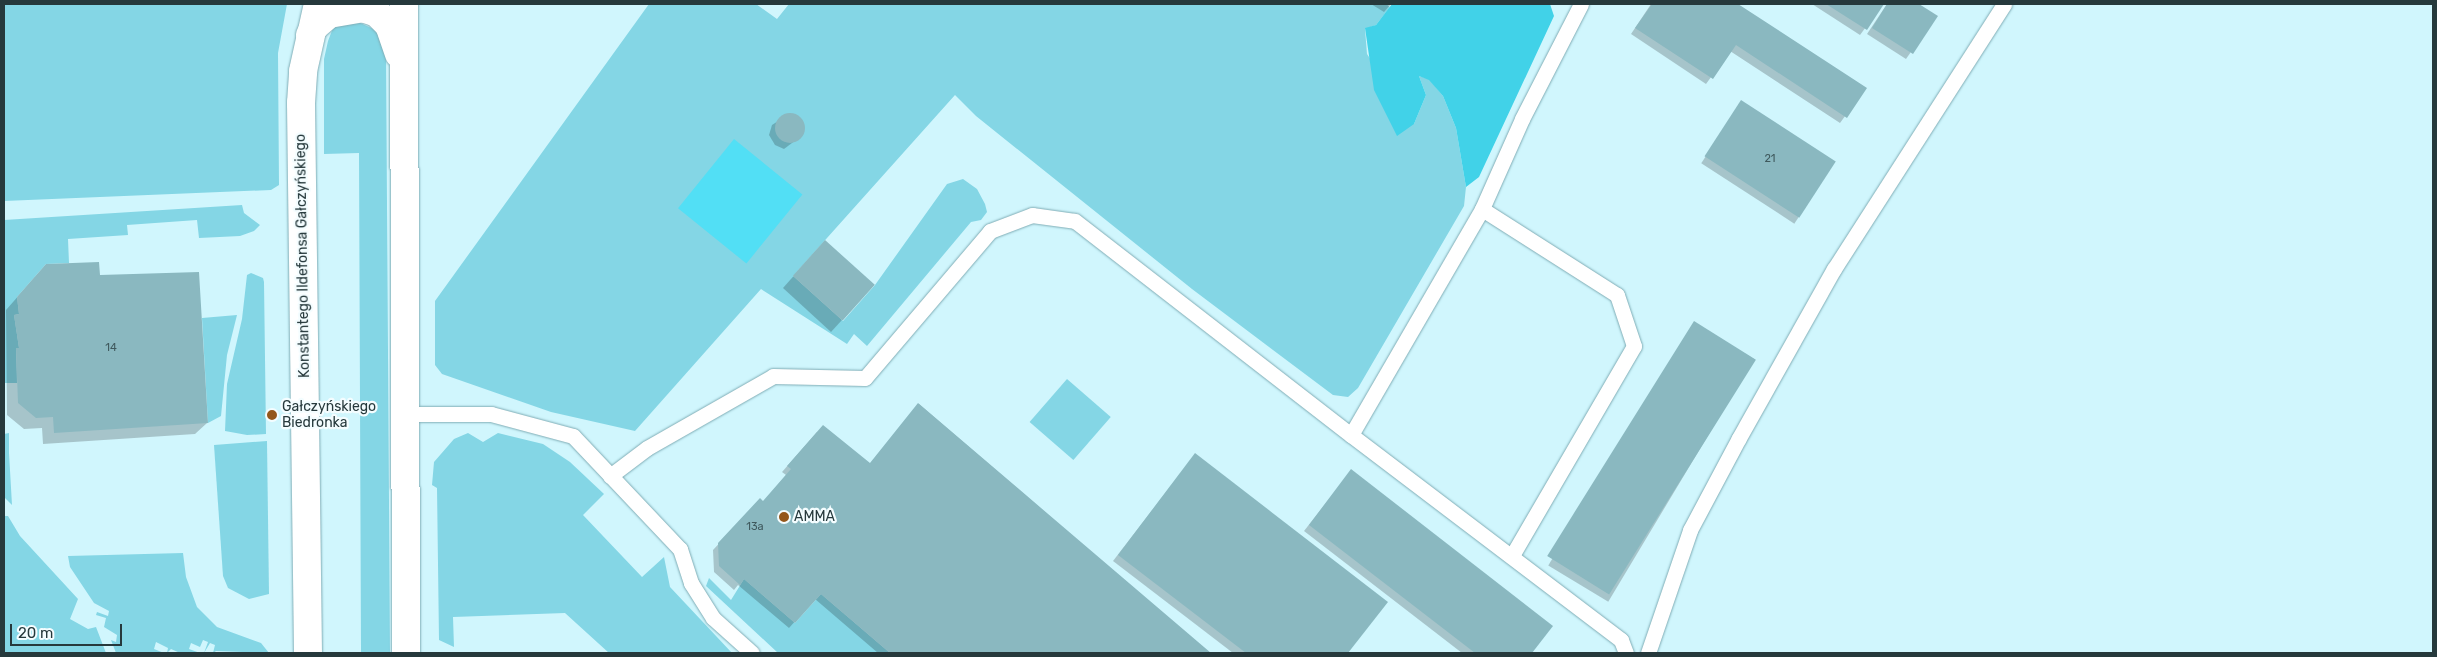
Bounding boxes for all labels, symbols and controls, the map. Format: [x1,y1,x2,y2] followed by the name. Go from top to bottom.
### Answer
[292,134,314,378] street label: Konstantego Ildefonsa Gałczyńskiego
[1764,152,1776,166] house number: 21
[105,341,117,355] house number: 14
[282,399,376,432] place label: Gałczyńskiego Biedronka
[266,409,278,421] marker: Gałczyńskiego Biedronka
[794,509,835,525] place label: AMMA
[778,511,790,523] marker: AMMA
[746,520,764,534] house number: 13a
[12,614,125,646] scale bar
[18,624,53,642] text: 20 m

